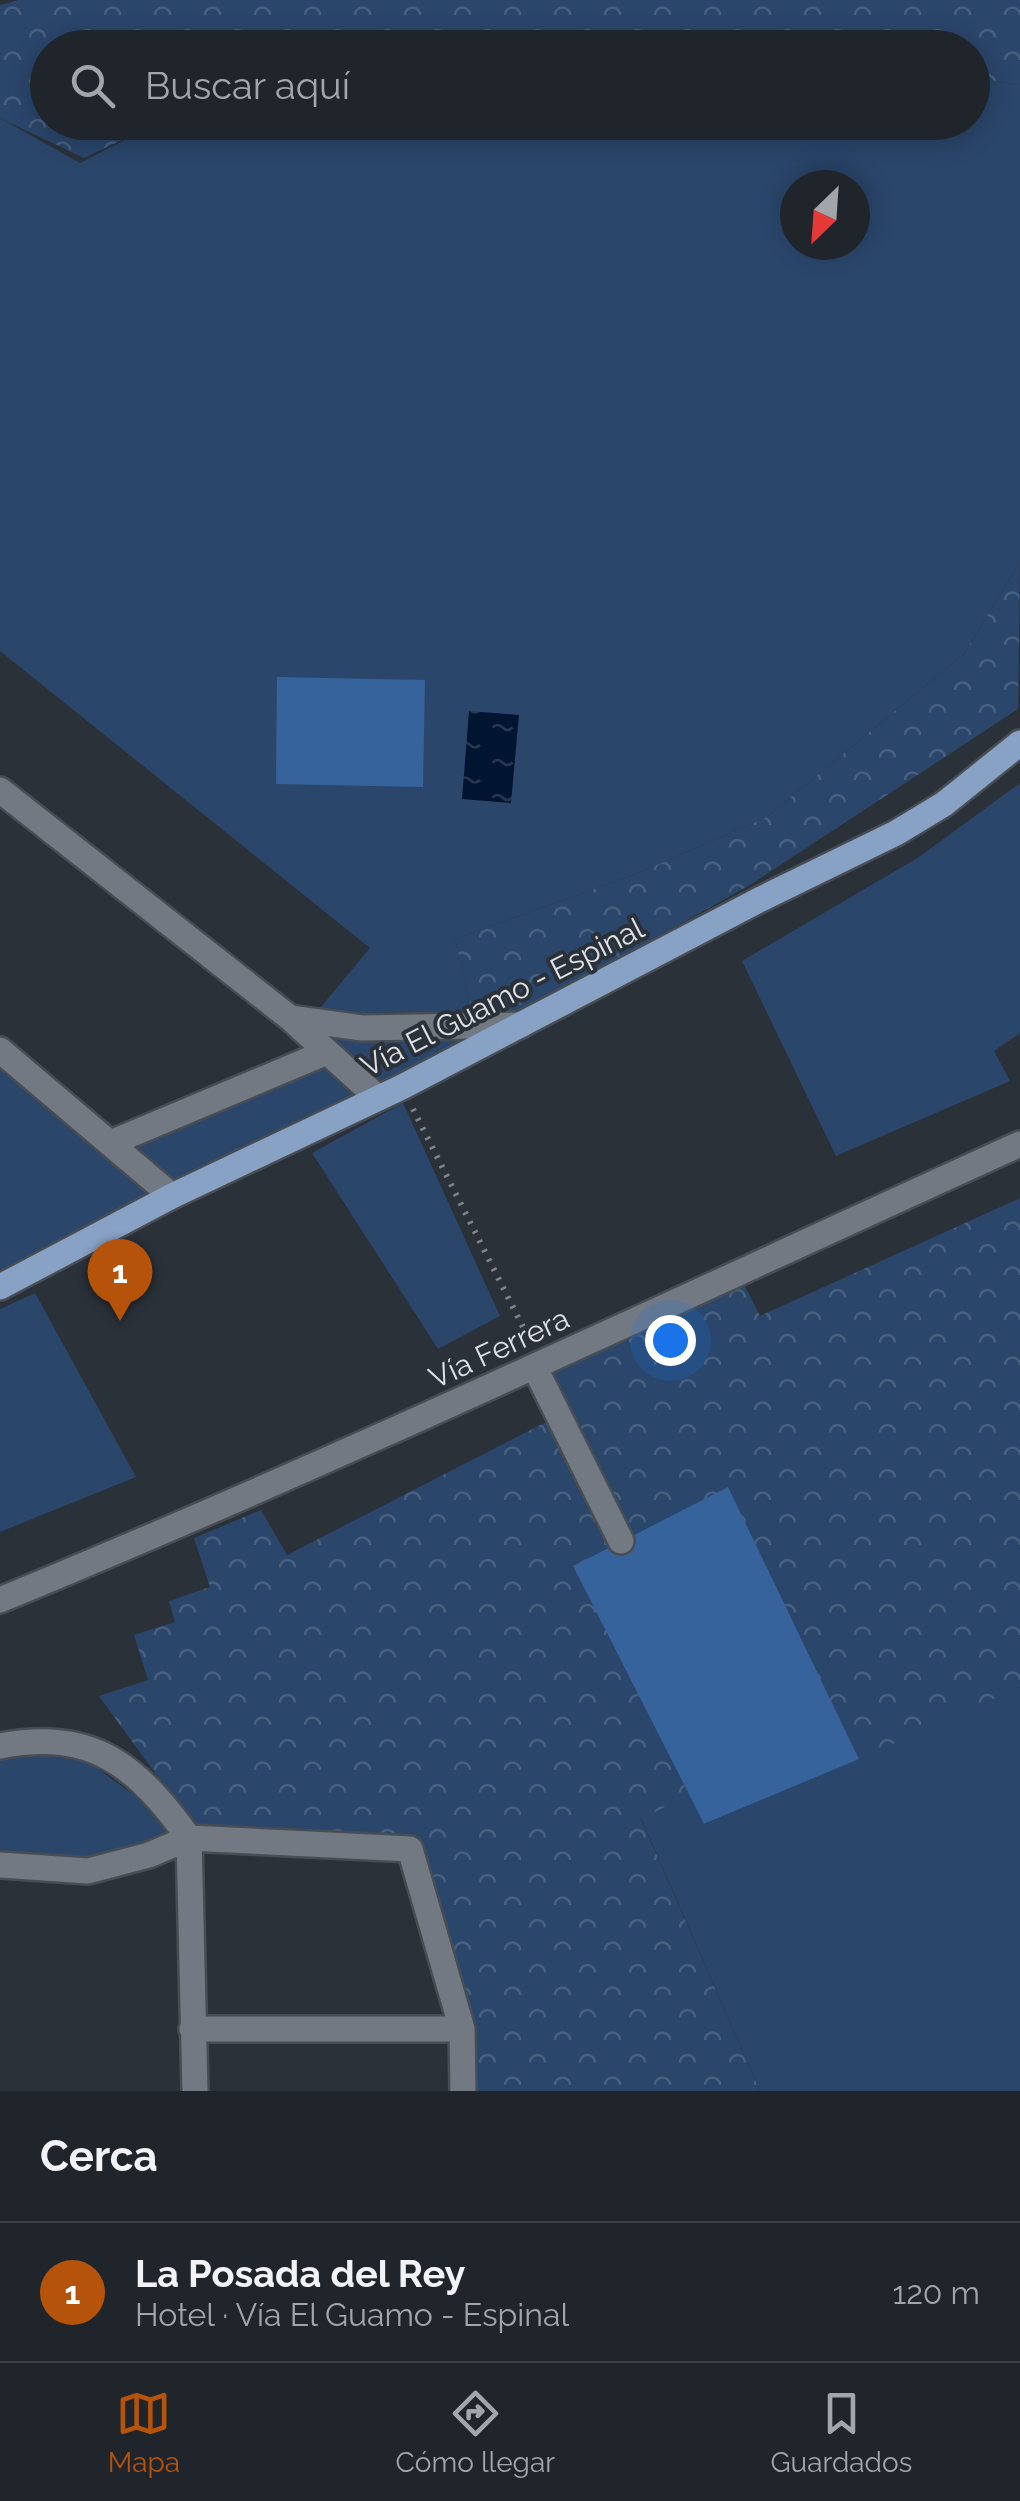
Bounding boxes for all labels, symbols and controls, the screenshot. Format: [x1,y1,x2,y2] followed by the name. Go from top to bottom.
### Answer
[30,30,990,140] search box
[65,58,120,113] icon: search
[145,63,350,108] text: Buscar aquí
[780,170,870,260] north arrow
[355,910,650,1084] street label: Vía El Guamo - Espinal
[88,1238,152,1321] pin: 1
[424,1300,574,1396] street label: Vía Ferrera
[645,1315,696,1366] your location
[40,2132,158,2181] text: Cerca
[135,2251,465,2296] text: La Posada del Rey
[65,2274,80,2311] text: 1
[892,2274,980,2311] text: 120 m
[135,2296,569,2333] text: Hotel · Vía El Guamo - Espinal
[108,2386,180,2479] tab: Mapa
[396,2386,555,2479] tab: Cómo llegar
[771,2386,912,2479] tab: Guardados

